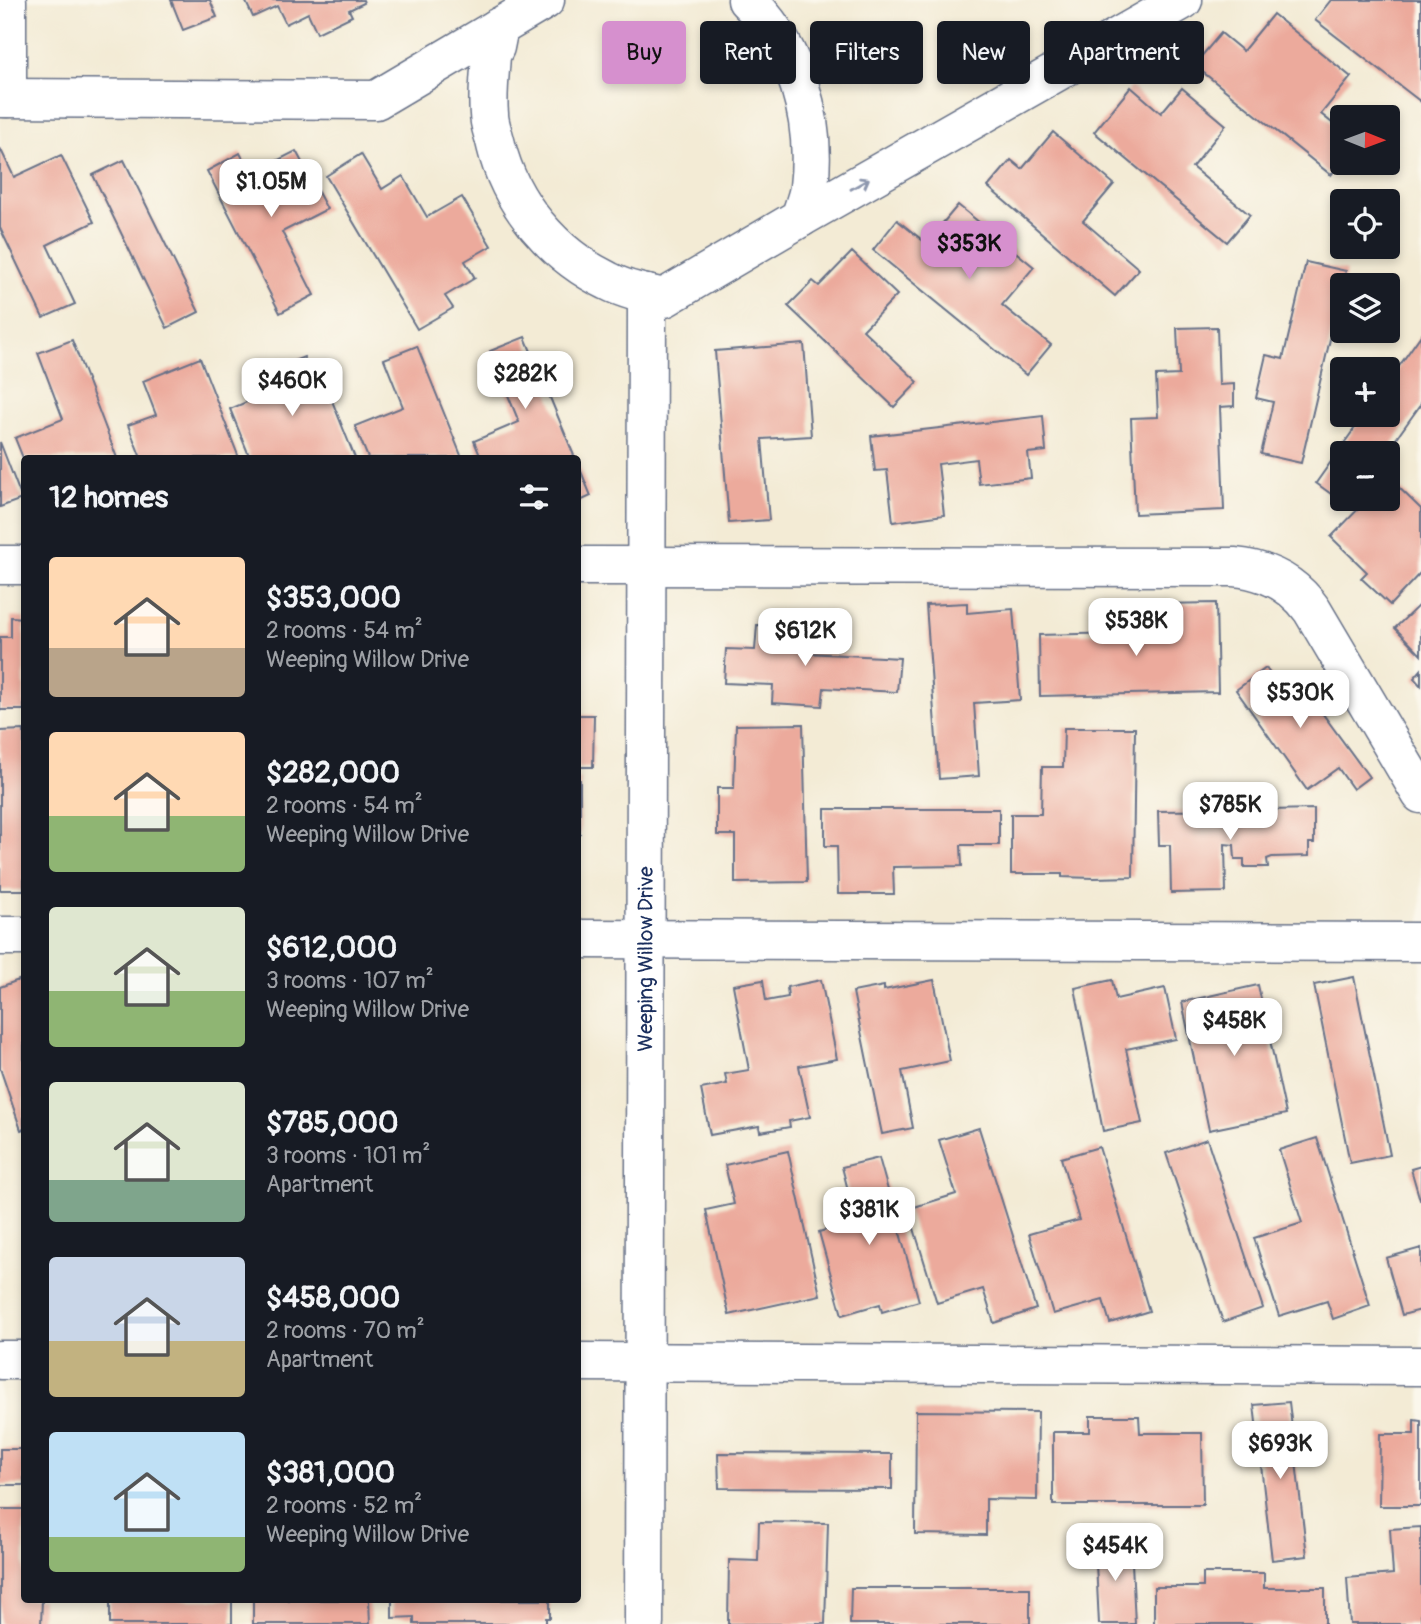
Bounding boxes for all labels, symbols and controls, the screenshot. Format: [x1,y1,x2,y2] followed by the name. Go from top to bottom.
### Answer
[602,21,686,84] chip: Buy
[700,21,796,84] chip: Rent
[810,21,923,84] chip: Filters
[937,21,1030,84] chip: New
[1044,21,1204,84] chip: Apartment
[1330,105,1400,175] north arrow
[1330,105,1400,511] map controls
[214,160,328,219] pin: $1.05M
[235,167,307,196] text: $1.05M
[849,177,869,191] one-way arrow
[1330,189,1400,259] button: locate
[920,222,1018,281] pin: $353K
[937,229,1001,258] text: $353K
[1330,273,1400,343] button: layers
[476,352,574,411] pin: $282K
[1330,357,1400,427] button: +
[243,358,341,418] pin: $460K
[493,359,557,388] text: $282K
[258,366,326,395] text: $460K
[1330,441,1400,511] button: −
[515,478,553,516] icon: filters
[49,479,168,516] text: 12 homes
[266,579,401,616] text: $353,000
[105,585,189,669] icon: home
[1087,598,1185,658] pin: $538K
[1104,606,1168,635] text: $538K
[756,608,854,668] pin: $612K
[266,616,423,645] text: 2 rooms · 54 m²
[774,616,836,645] text: $612K
[266,645,469,674] text: Weeping Willow Drive
[1251,670,1349,730] pin: $530K
[1266,678,1334,707] text: $530K
[266,754,400,791] text: $282,000
[105,760,189,844] icon: home
[1181,782,1279,842] pin: $785K
[1199,790,1261,819] text: $785K
[266,791,423,820] text: 2 rooms · 54 m²
[266,820,469,849] text: Weeping Willow Drive
[632,866,659,1052] street label: Weeping Willow Drive
[266,929,397,966] text: $612,000
[105,935,189,1019] icon: home
[266,966,434,995] text: 3 rooms · 107 m²
[266,995,469,1024] text: Weeping Willow Drive
[1185,998,1283,1058] pin: $458K
[1202,1006,1266,1035] text: $458K
[266,1104,399,1141] text: $785,000
[105,1110,189,1194] icon: home
[266,1141,430,1170] text: 3 rooms · 101 m²
[266,1170,373,1199] text: Apartment
[820,1188,918,1247] pin: $381K
[839,1195,899,1224] text: $381K
[266,1279,400,1316] text: $458,000
[105,1285,189,1369] icon: home
[266,1316,425,1345] text: 2 rooms · 70 m²
[266,1345,373,1374] text: Apartment
[1231,1422,1329,1481] pin: $693K
[1248,1429,1312,1458] text: $693K
[266,1454,395,1491] text: $381,000
[105,1460,189,1544] icon: home
[266,1491,422,1520] text: 2 rooms · 52 m²
[266,1520,469,1549] text: Weeping Willow Drive
[1066,1524,1164,1583] pin: $454K
[1082,1531,1148,1560] text: $454K

